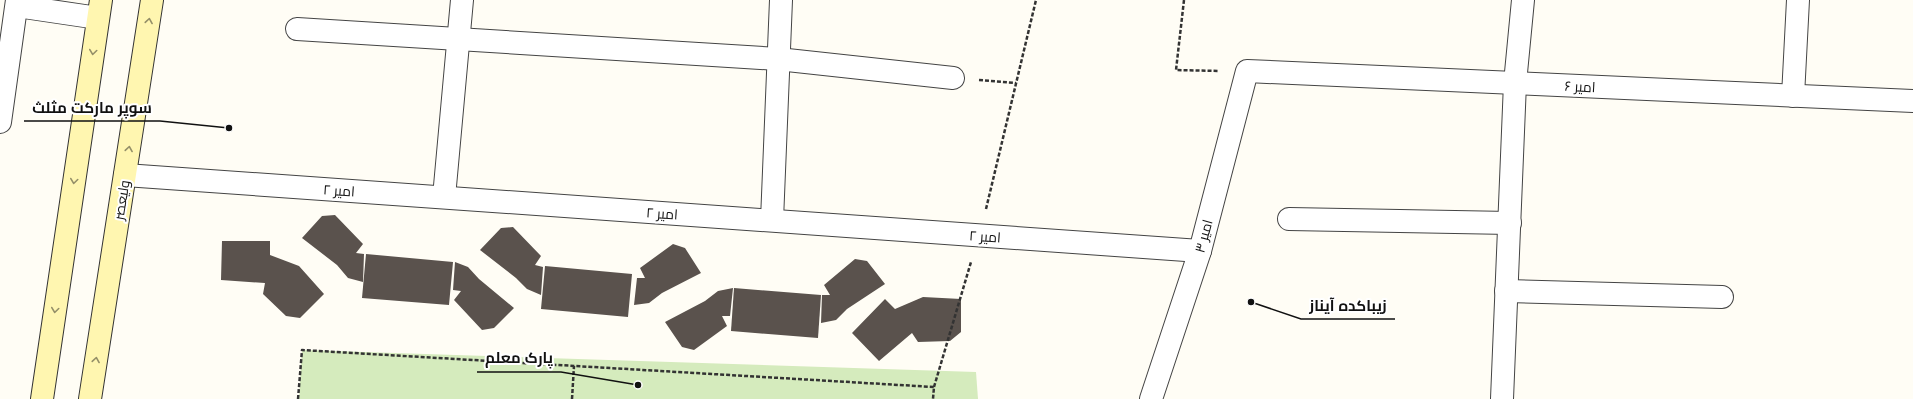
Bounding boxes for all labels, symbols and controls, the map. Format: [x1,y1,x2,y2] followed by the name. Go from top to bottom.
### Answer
[144,18,153,24] one-way arrow
[89,49,98,56] one-way arrow
[1564,76,1596,96] street label: امیر ۶
[24,94,160,121] callout: سوپر مارکت مثلث
[32,97,152,119] text: سوپر مارکت مثلث
[124,146,133,152] one-way arrow
[70,178,79,184] one-way arrow
[108,179,134,222] street label: ولیعصر
[322,179,356,201] street label: امیر ۲
[645,202,679,224] street label: امیر ۲
[1189,217,1217,255] street label: امیر ۳
[968,225,1002,247] street label: امیر ۲
[1301,292,1395,319] callout: زیباکده آیناز
[1308,295,1387,315] text: زیباکده آیناز
[52,307,60,313] one-way arrow
[477,345,561,372] callout: پارک معلم
[485,347,554,369] text: پارک معلم
[91,357,100,364] one-way arrow

